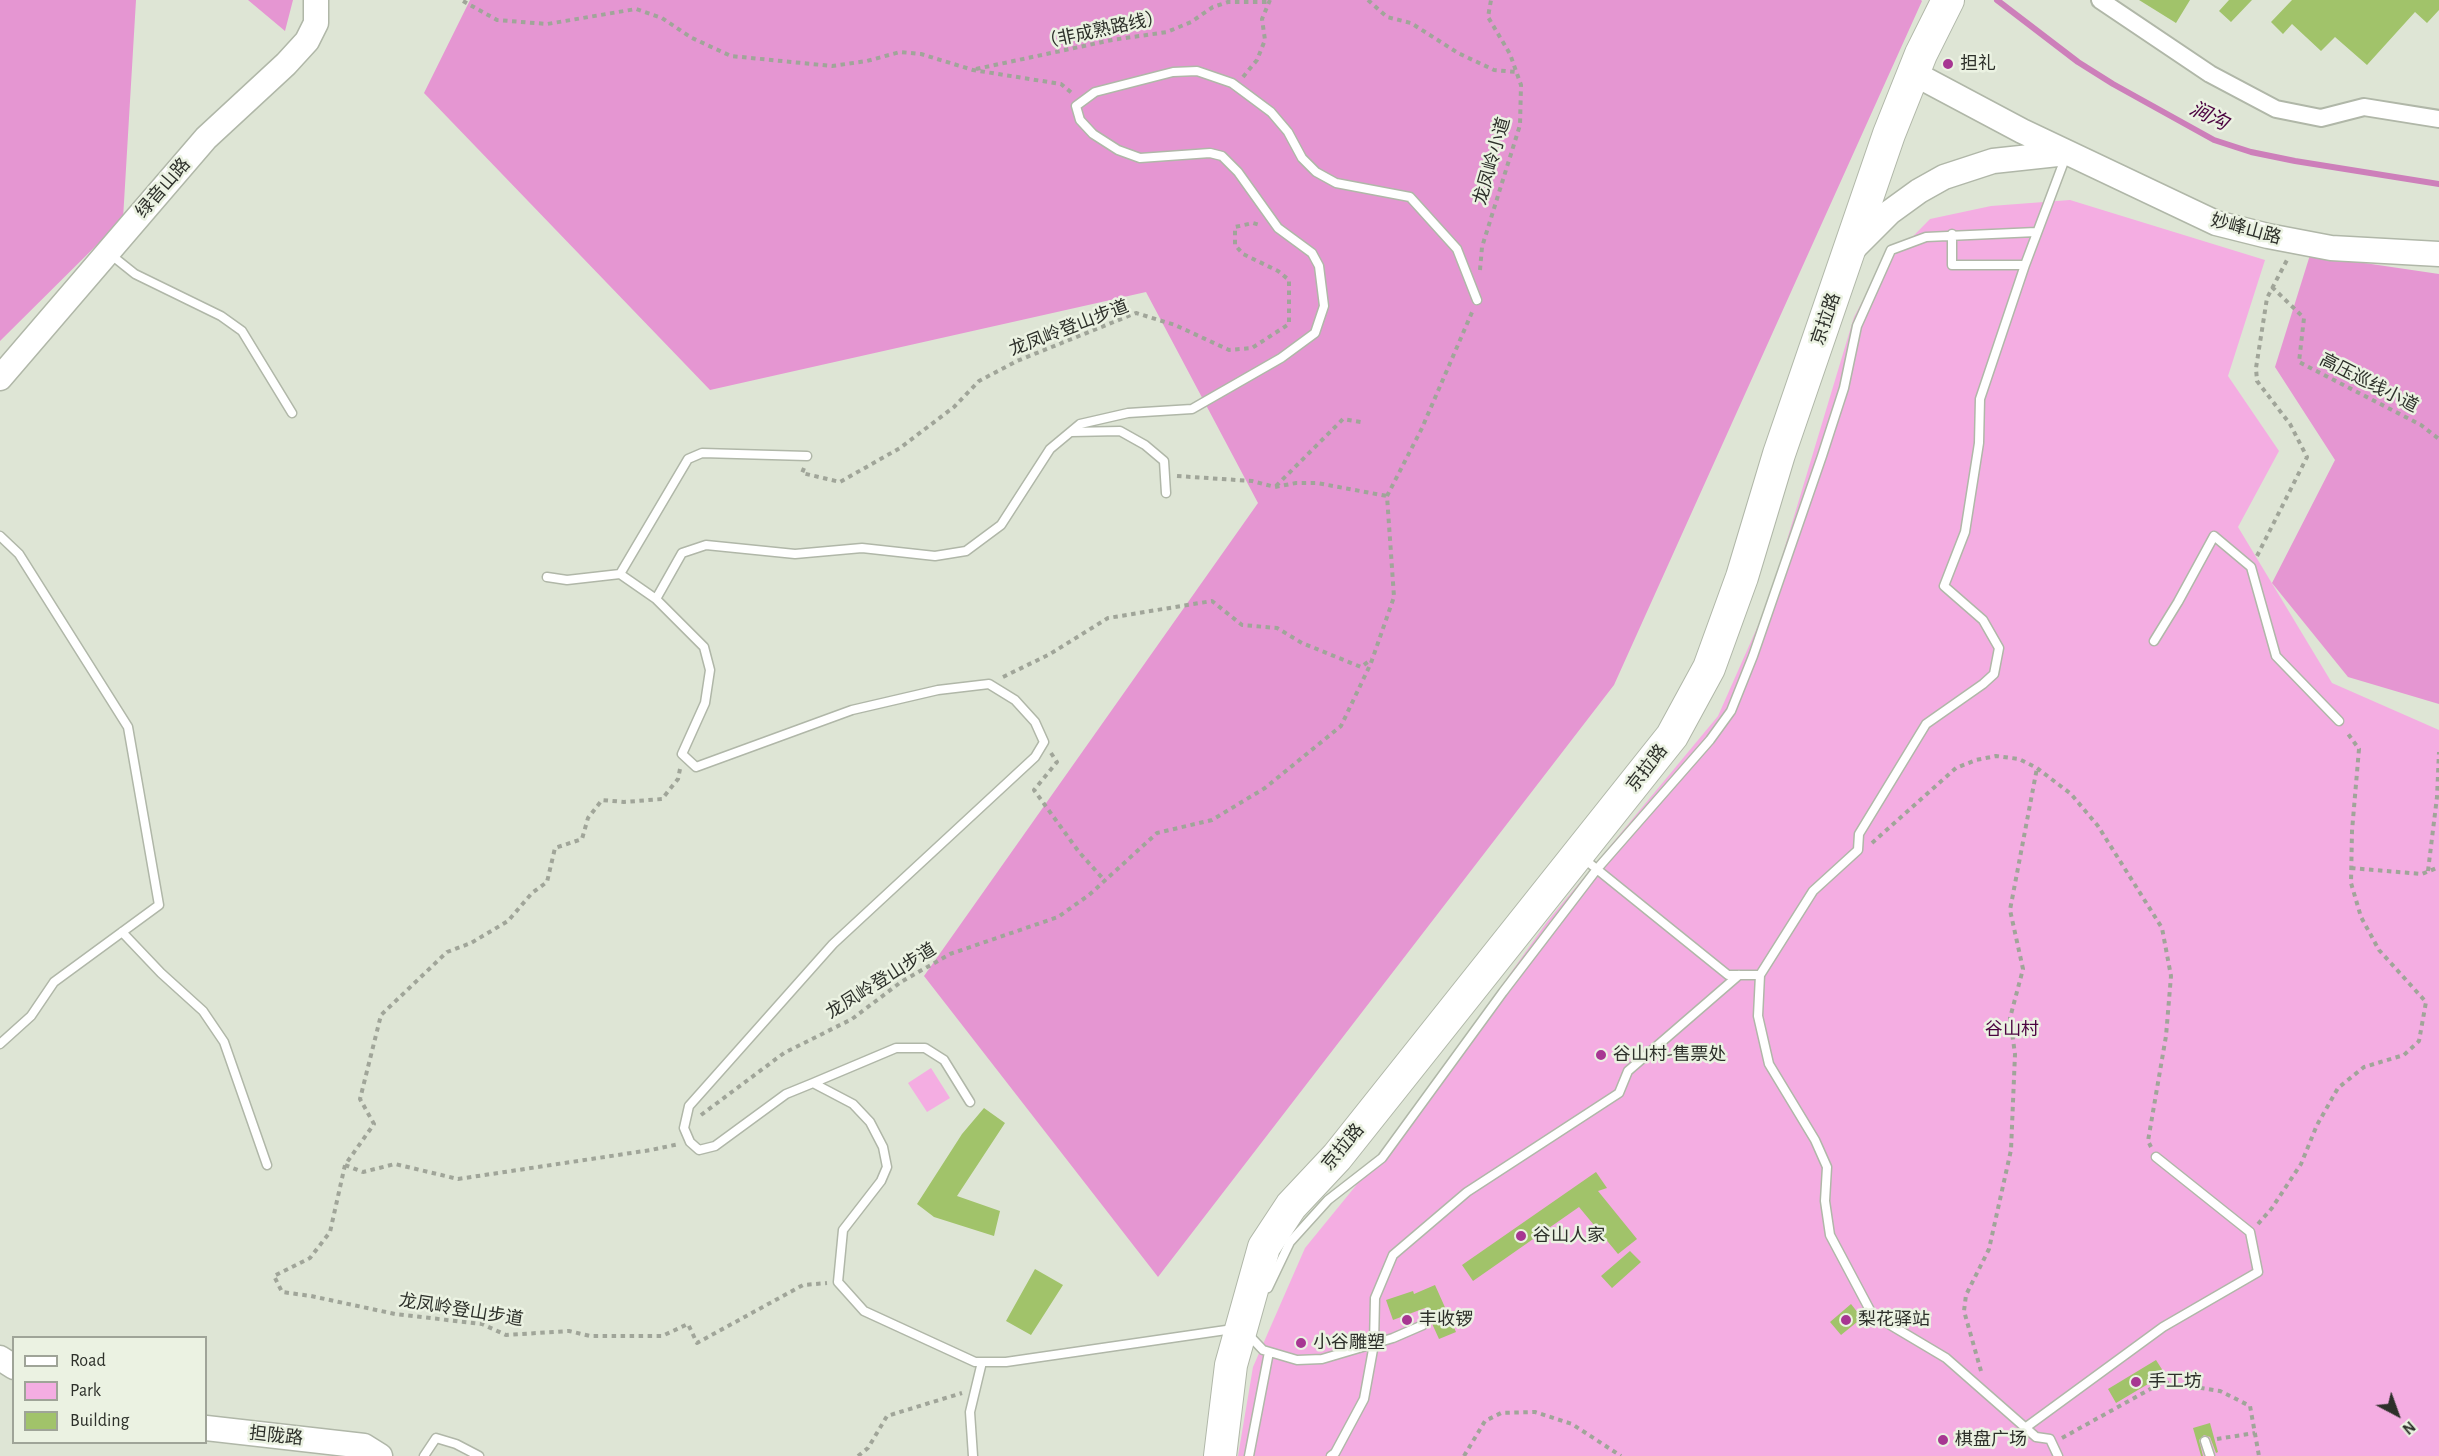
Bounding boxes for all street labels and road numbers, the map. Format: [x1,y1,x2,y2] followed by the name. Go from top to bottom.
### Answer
[1038,6,1166,54] street label: （非成熟路线）
[1469,115,1515,207] street label: 龙凤岭小道
[131,154,195,222] street label: 绿音山路
[2208,209,2284,249] street label: 妙峰山路
[1807,290,1845,348] street label: 京拉路
[1006,295,1132,361] street label: 龙凤岭登山步道
[2316,349,2422,417] street label: 高压巡线小道
[1622,740,1672,796] street label: 京拉路
[822,938,940,1024] street label: 龙凤岭登山步道
[1317,1119,1369,1175] street label: 京拉路
[397,1289,525,1331] street label: 龙凤岭登山步道
[248,1422,304,1450] street label: 担陇路

